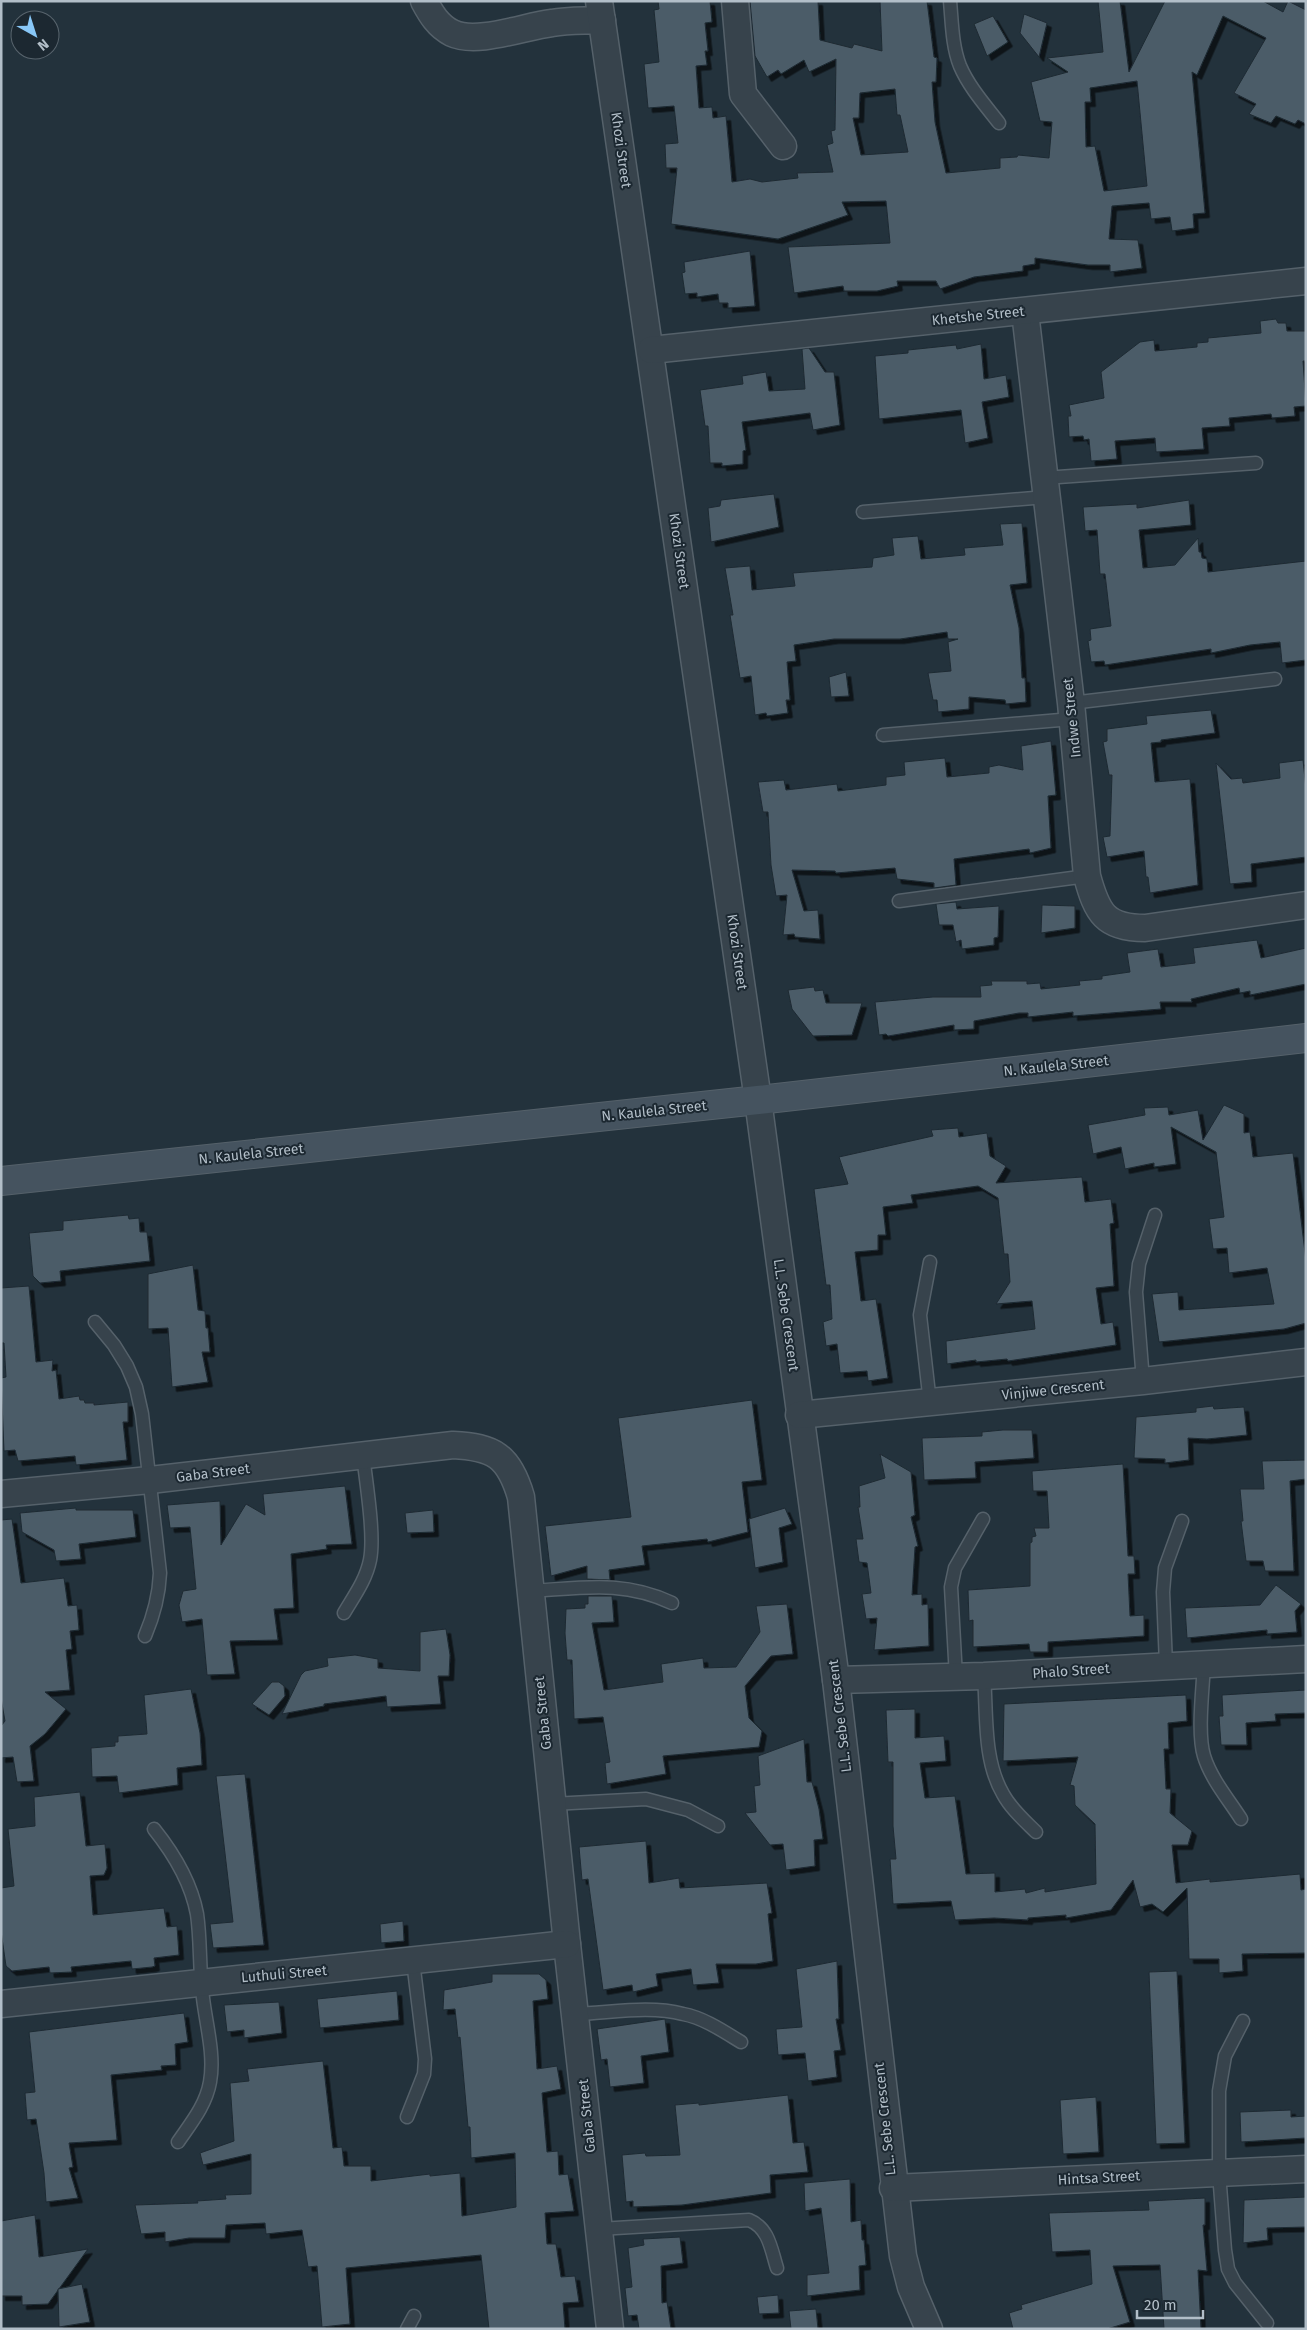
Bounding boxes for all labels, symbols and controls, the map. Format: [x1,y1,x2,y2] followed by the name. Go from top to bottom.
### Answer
[10,10,60,60] north arrow
[34,35,52,54] text: N
[607,111,635,190] street label: Khozi Street
[931,303,1026,329] street label: Khetshe Street
[665,512,693,591] street label: Khozi Street
[1059,676,1085,759] street label: Indwe Street
[723,913,751,992] street label: Khozi Street
[1003,1052,1110,1080] street label: N. Kaulela Street
[601,1097,708,1125] street label: N. Kaulela Street
[198,1140,305,1168] street label: N. Kaulela Street
[770,1258,802,1373] street label: L.L. Sebe Crescent
[1001,1376,1106,1404] street label: Vinjiwe Crescent
[175,1460,252,1486] street label: Gaba Street
[825,1658,855,1773] street label: L.L. Sebe Crescent
[1032,1660,1111,1682] street label: Phalo Street
[531,1674,555,1751] street label: Gaba Street
[240,1962,329,1986] street label: Luthuli Street
[871,2061,899,2176] street label: L.L. Sebe Crescent
[575,2077,599,2154] street label: Gaba Street
[1057,2167,1142,2189] street label: Hintsa Street
[1137,2288,1203,2320] scale bar
[1144,2296,1177,2314] text: 20 m

